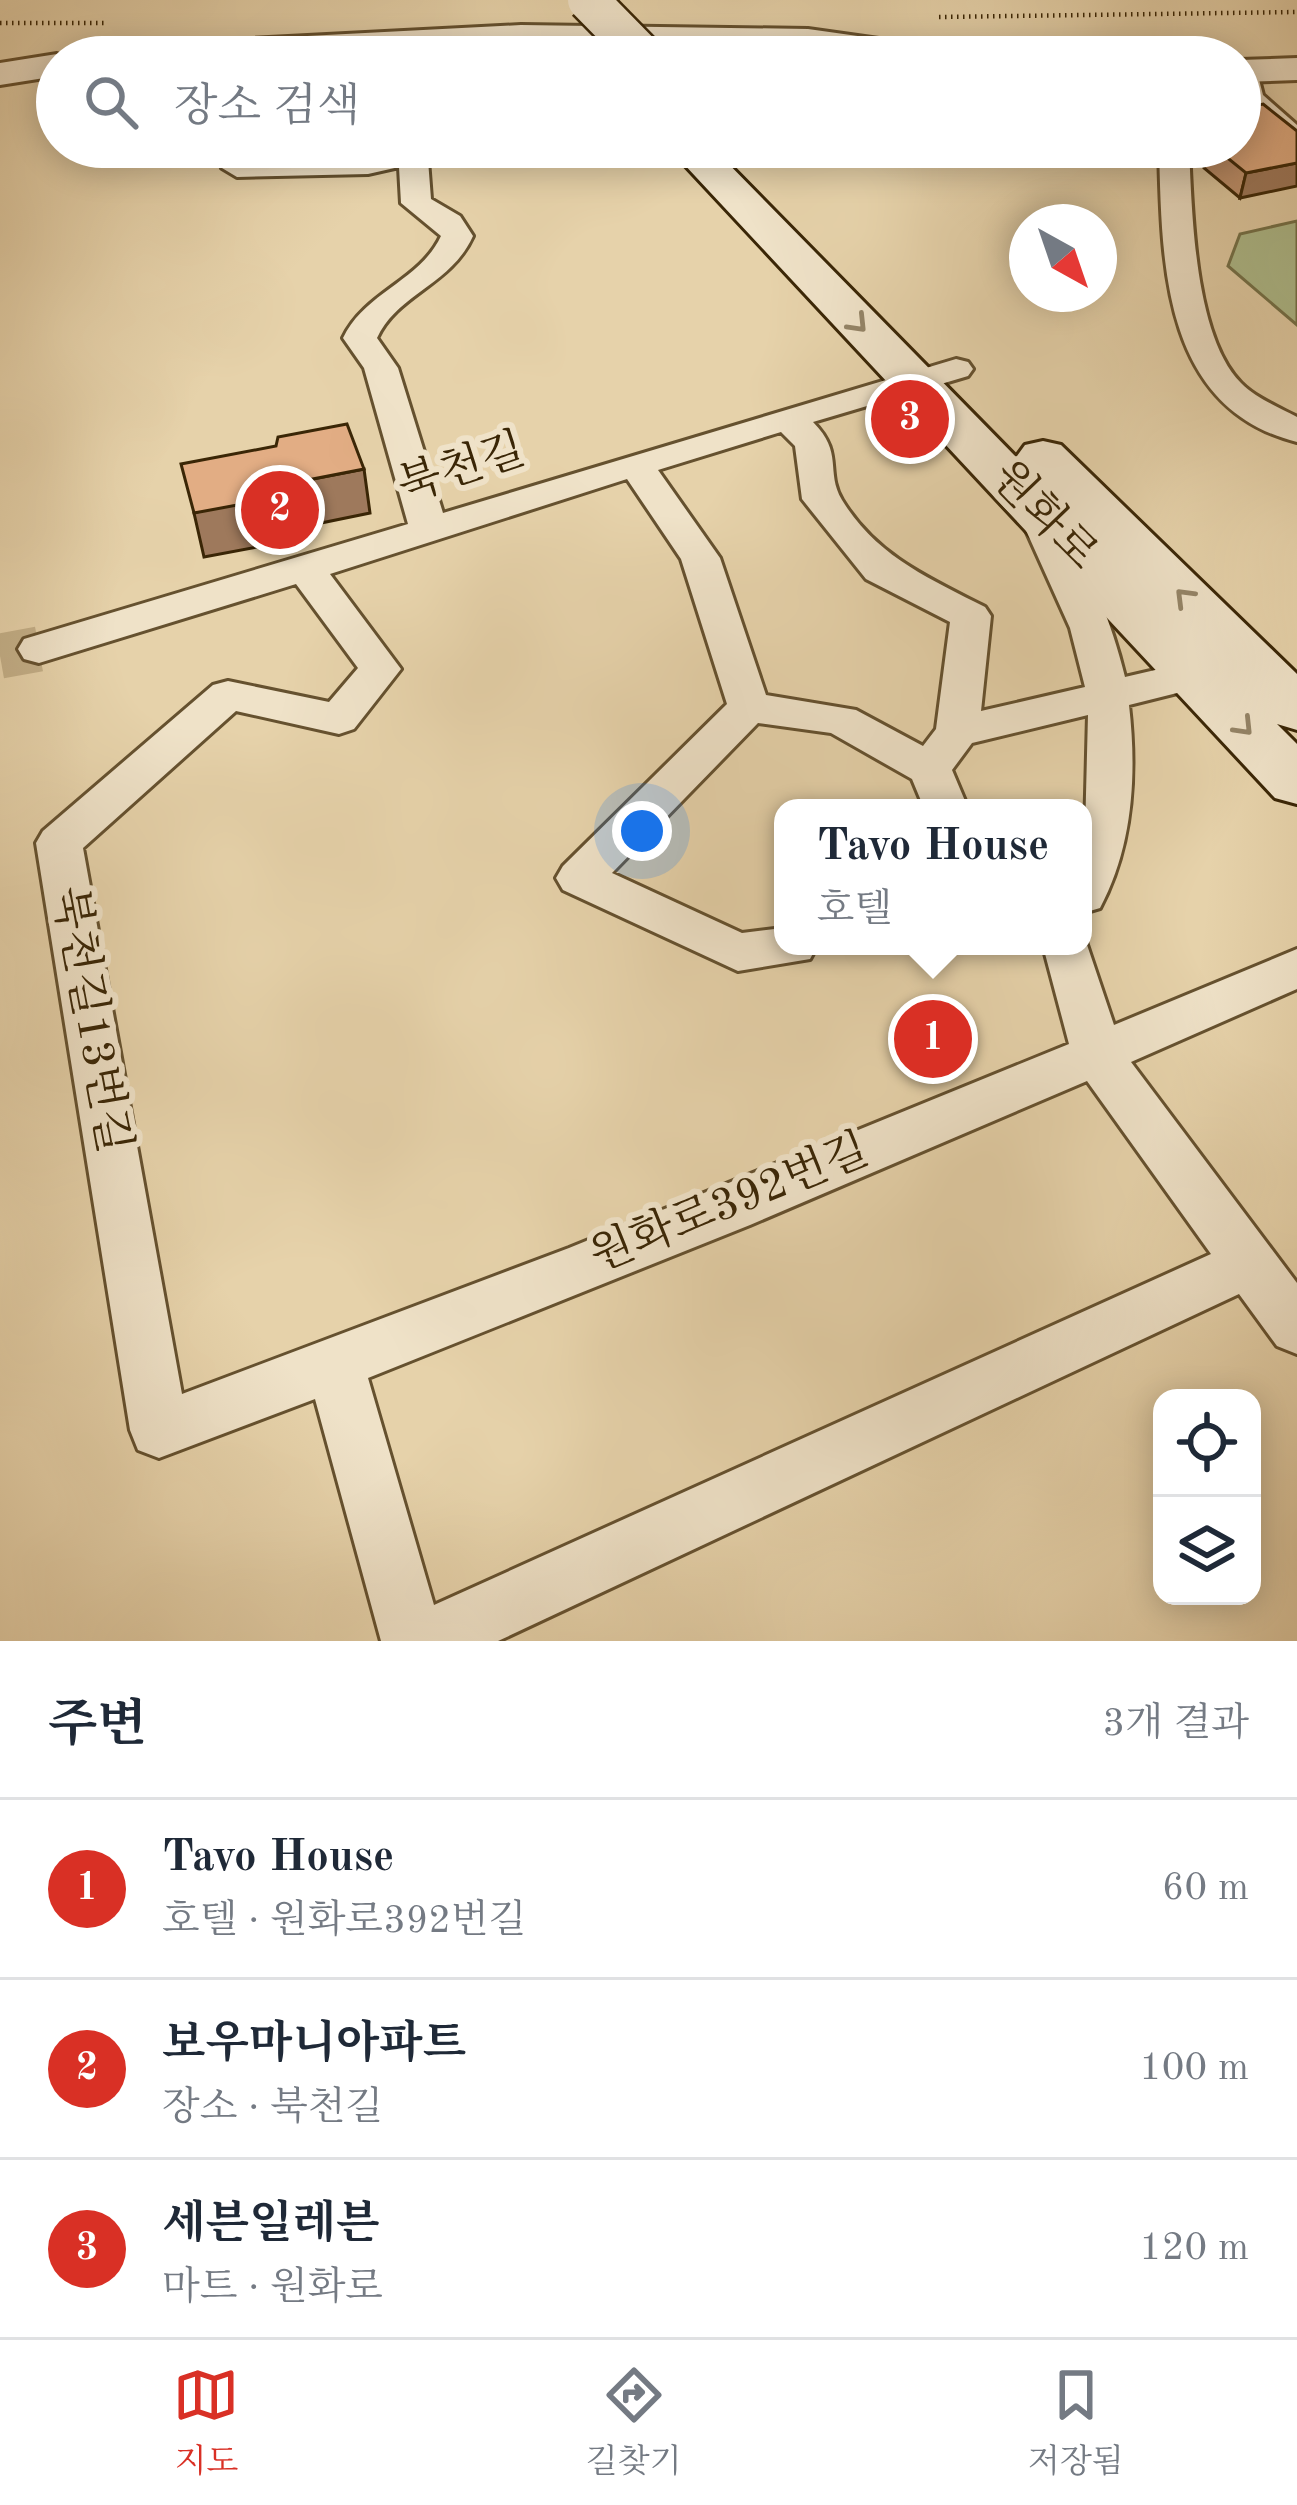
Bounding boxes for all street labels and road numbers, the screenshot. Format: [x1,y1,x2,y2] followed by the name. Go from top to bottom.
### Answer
[391,424,531,512] street label: 북천길
[982,451,1108,580] street label: 원화로
[43,882,139,1157] street label: 북천길13번길
[583,1124,875,1281] street label: 원화로392번길

